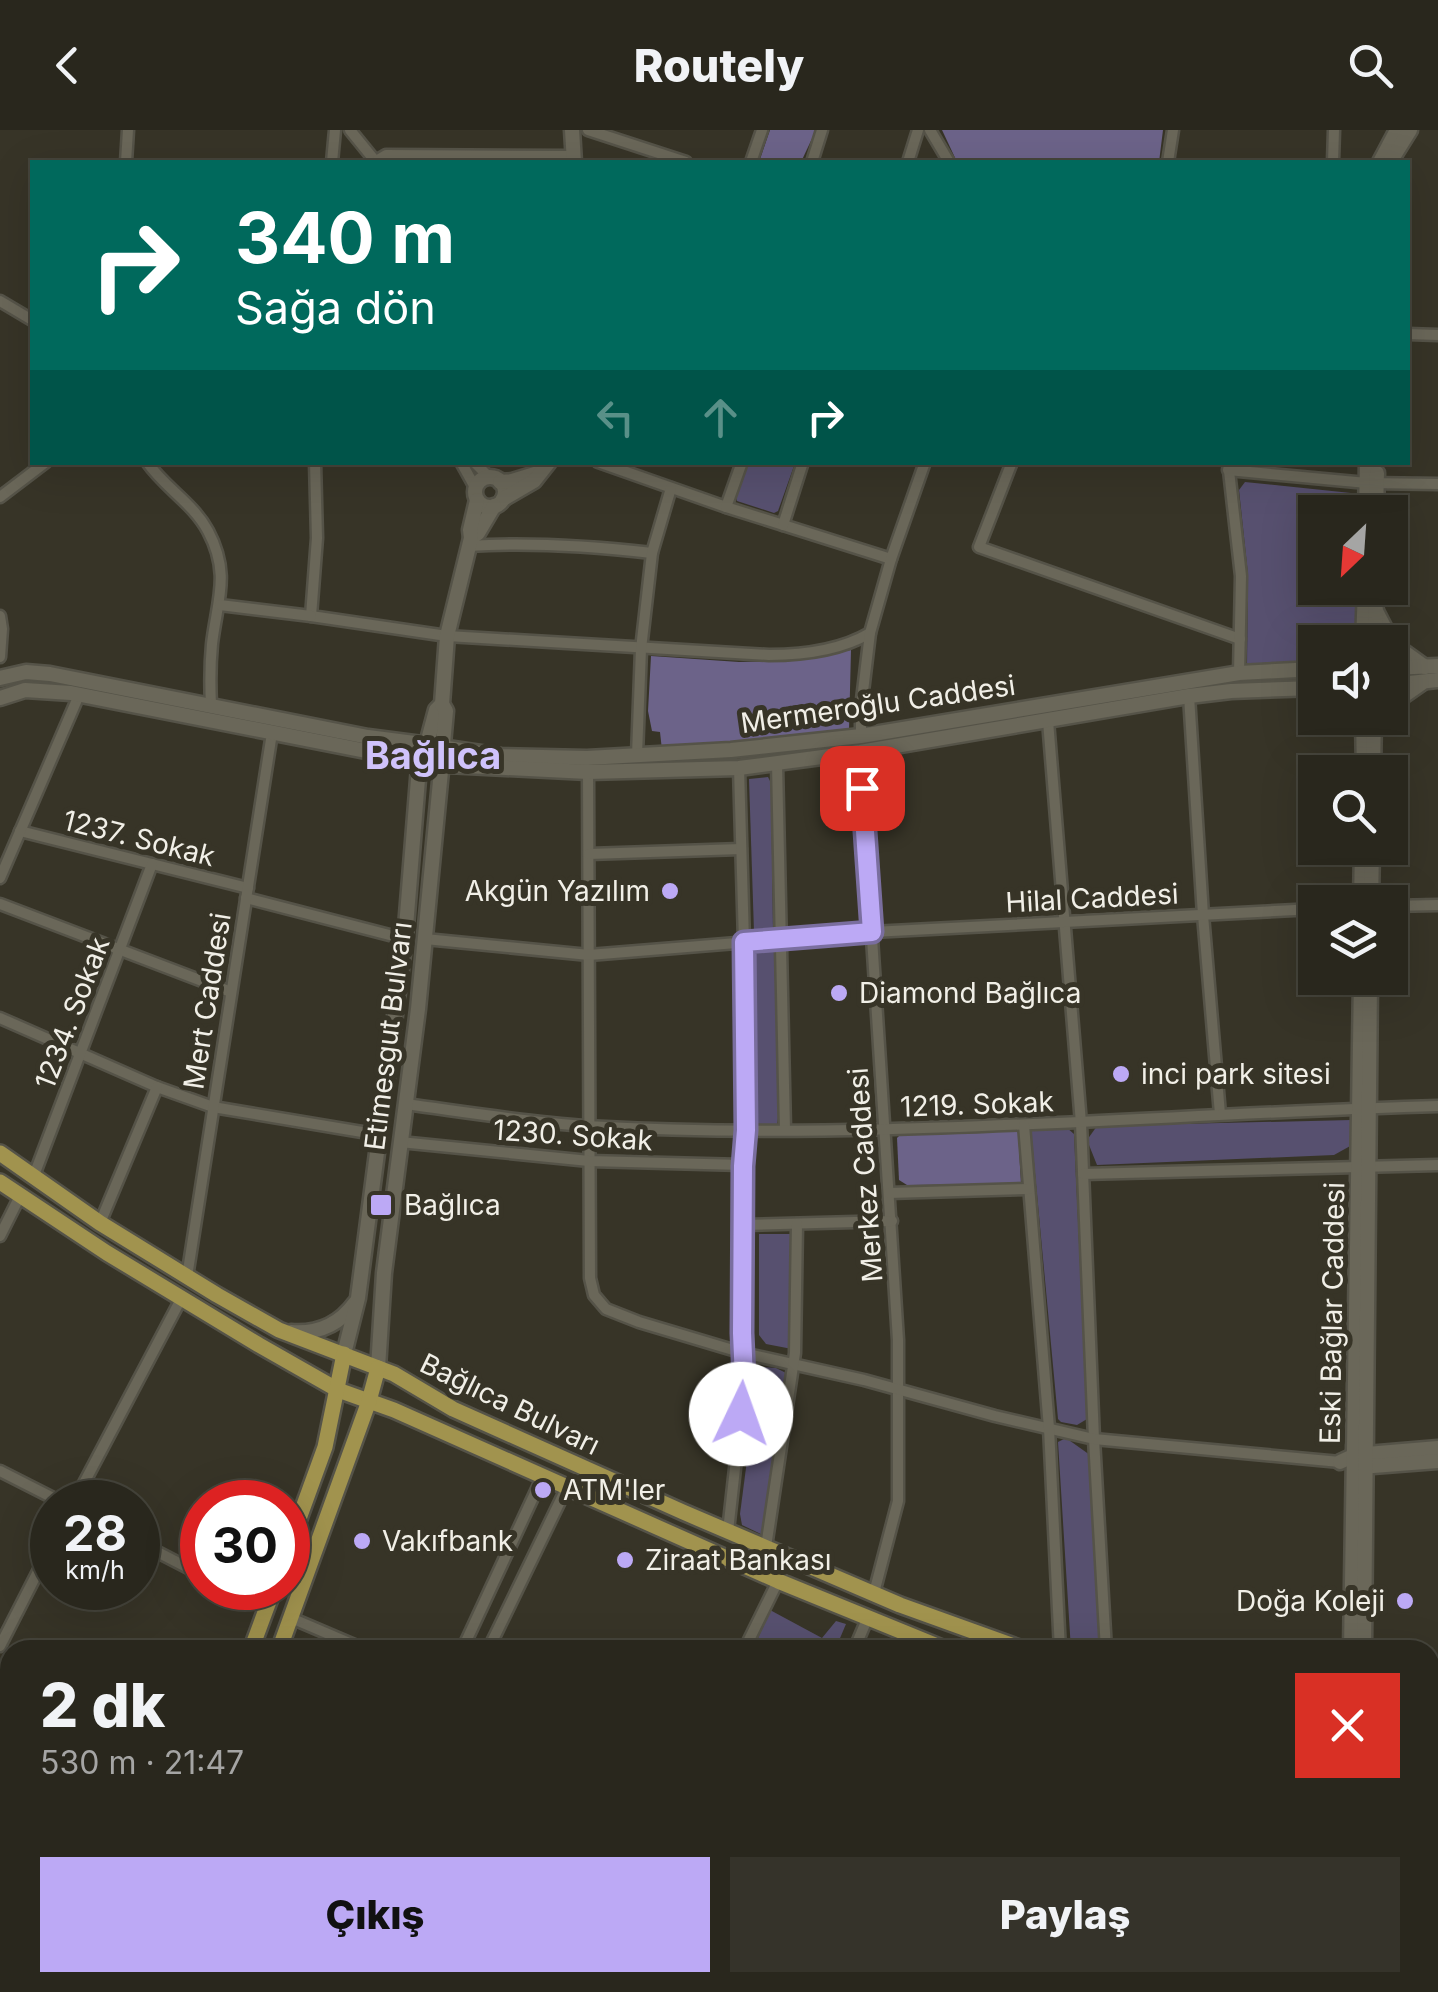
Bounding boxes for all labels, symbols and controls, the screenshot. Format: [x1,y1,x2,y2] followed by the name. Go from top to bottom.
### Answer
[40,38,95,93] icon: back
[634,38,804,93] text: Routely
[1343,38,1398,93] icon: search
[235,195,455,280] text: 340 m
[70,200,200,330] icon: right
[235,280,436,335] text: Sağa dön
[588,390,643,445] icon: left
[693,390,748,445] icon: ahead
[798,390,853,445] icon: right
[1298,495,1408,605] north arrow
[1298,495,1408,995] map controls
[1298,625,1408,735] button: sound
[738,668,1018,740] street label: Mermeroğlu Caddesi
[365,732,501,778] district label: Bağlıca
[820,746,905,831] pin
[1298,755,1408,865] button: search
[835,761,890,816] icon: arrive
[60,803,218,873] street label: 1237. Sokak
[465,874,650,908] place label: Akgün Yazılım
[1005,876,1179,920] street label: Hilal Caddesi
[659,880,681,902] marker: Akgün Yazılım
[1298,885,1408,995] button: layers
[176,910,238,1092] street label: Mert Caddesi
[357,920,419,1152] street label: Etimesgut Bulvarı
[27,932,117,1094] street label: 1234. Sokak
[859,976,1081,1010] place label: Diamond Bağlıca
[828,982,850,1004] marker: Diamond Bağlıca
[1141,1057,1331,1091] place label: inci park sitesi
[1110,1063,1132,1085] marker: inci park sitesi
[841,1067,889,1283] street label: Merkez Caddesi
[900,1084,1054,1124] street label: 1219. Sokak
[492,1112,654,1158] street label: 1230. Sokak
[1313,1182,1351,1444] street label: Eski Bağlar Caddesi
[404,1188,501,1222] place label: Bağlıca
[368,1192,394,1218] marker: Bağlıca
[415,1346,605,1462] street label: Bağlıca Bulvarı
[689,1362,793,1466] position arrow
[563,1473,665,1507] place label: ATM'ler
[532,1479,554,1501] marker: ATM'ler
[180,1480,310,1610] speed limit sign: 30
[63,1503,127,1563] text: 28
[382,1524,513,1558] place label: Vakıfbank
[351,1530,373,1552] marker: Vakıfbank
[645,1543,832,1577] place label: Ziraat Bankası
[614,1549,636,1571] marker: Ziraat Bankası
[65,1555,125,1585] text: km/h
[1236,1584,1385,1618] place label: Doğa Koleji
[1394,1590,1416,1612] marker: Doğa Koleji
[40,1669,165,1741] text: 2 dk
[1295,1673,1400,1778] button: close
[40,1743,244,1782] text: 530 m · 21:47
[40,1857,710,1972] button: Çıkış
[730,1857,1400,1972] button: Paylaş

